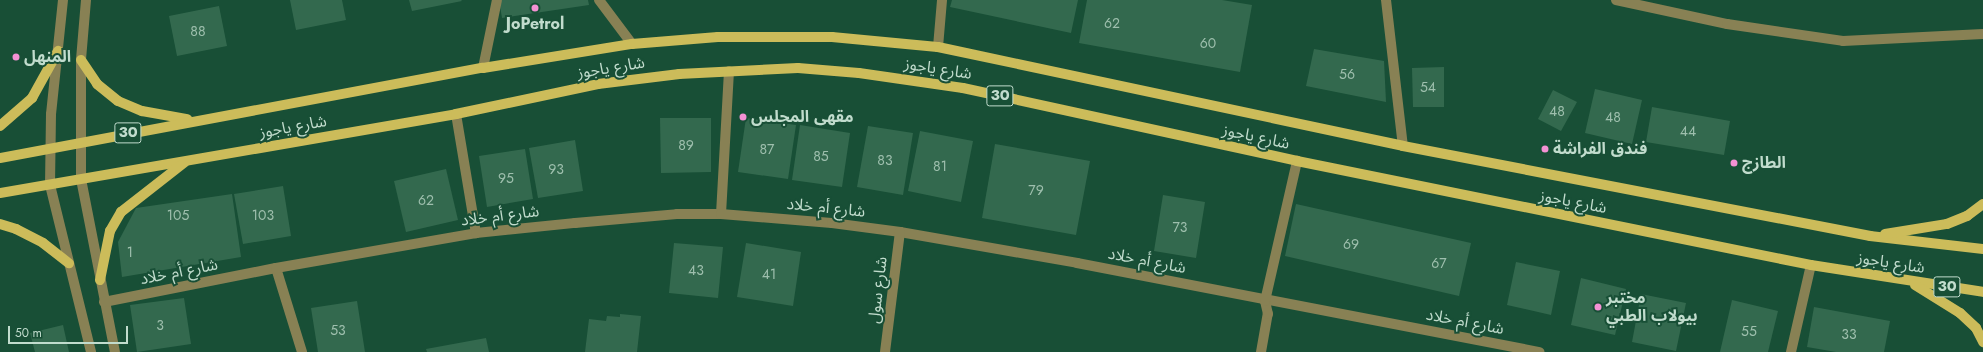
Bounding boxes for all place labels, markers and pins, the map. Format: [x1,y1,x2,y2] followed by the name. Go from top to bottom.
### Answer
[530,3,540,13] marker: JoPetrol
[506,14,564,34] place label: JoPetrol
[24,47,71,67] place label: المنهل
[11,52,21,62] marker: المنهل
[751,107,854,127] place label: مقهى المجلس
[738,112,748,122] marker: مقهى المجلس
[1553,139,1647,159] place label: فندق الفراشة
[1540,144,1550,154] marker: فندق الفراشة
[1742,153,1786,173] place label: الطازج
[1729,158,1739,168] marker: الطازج
[1606,288,1698,326] place label: مختبر بيولاب الطبي
[1593,302,1603,312] marker: مختبر بيولاب الطبي

